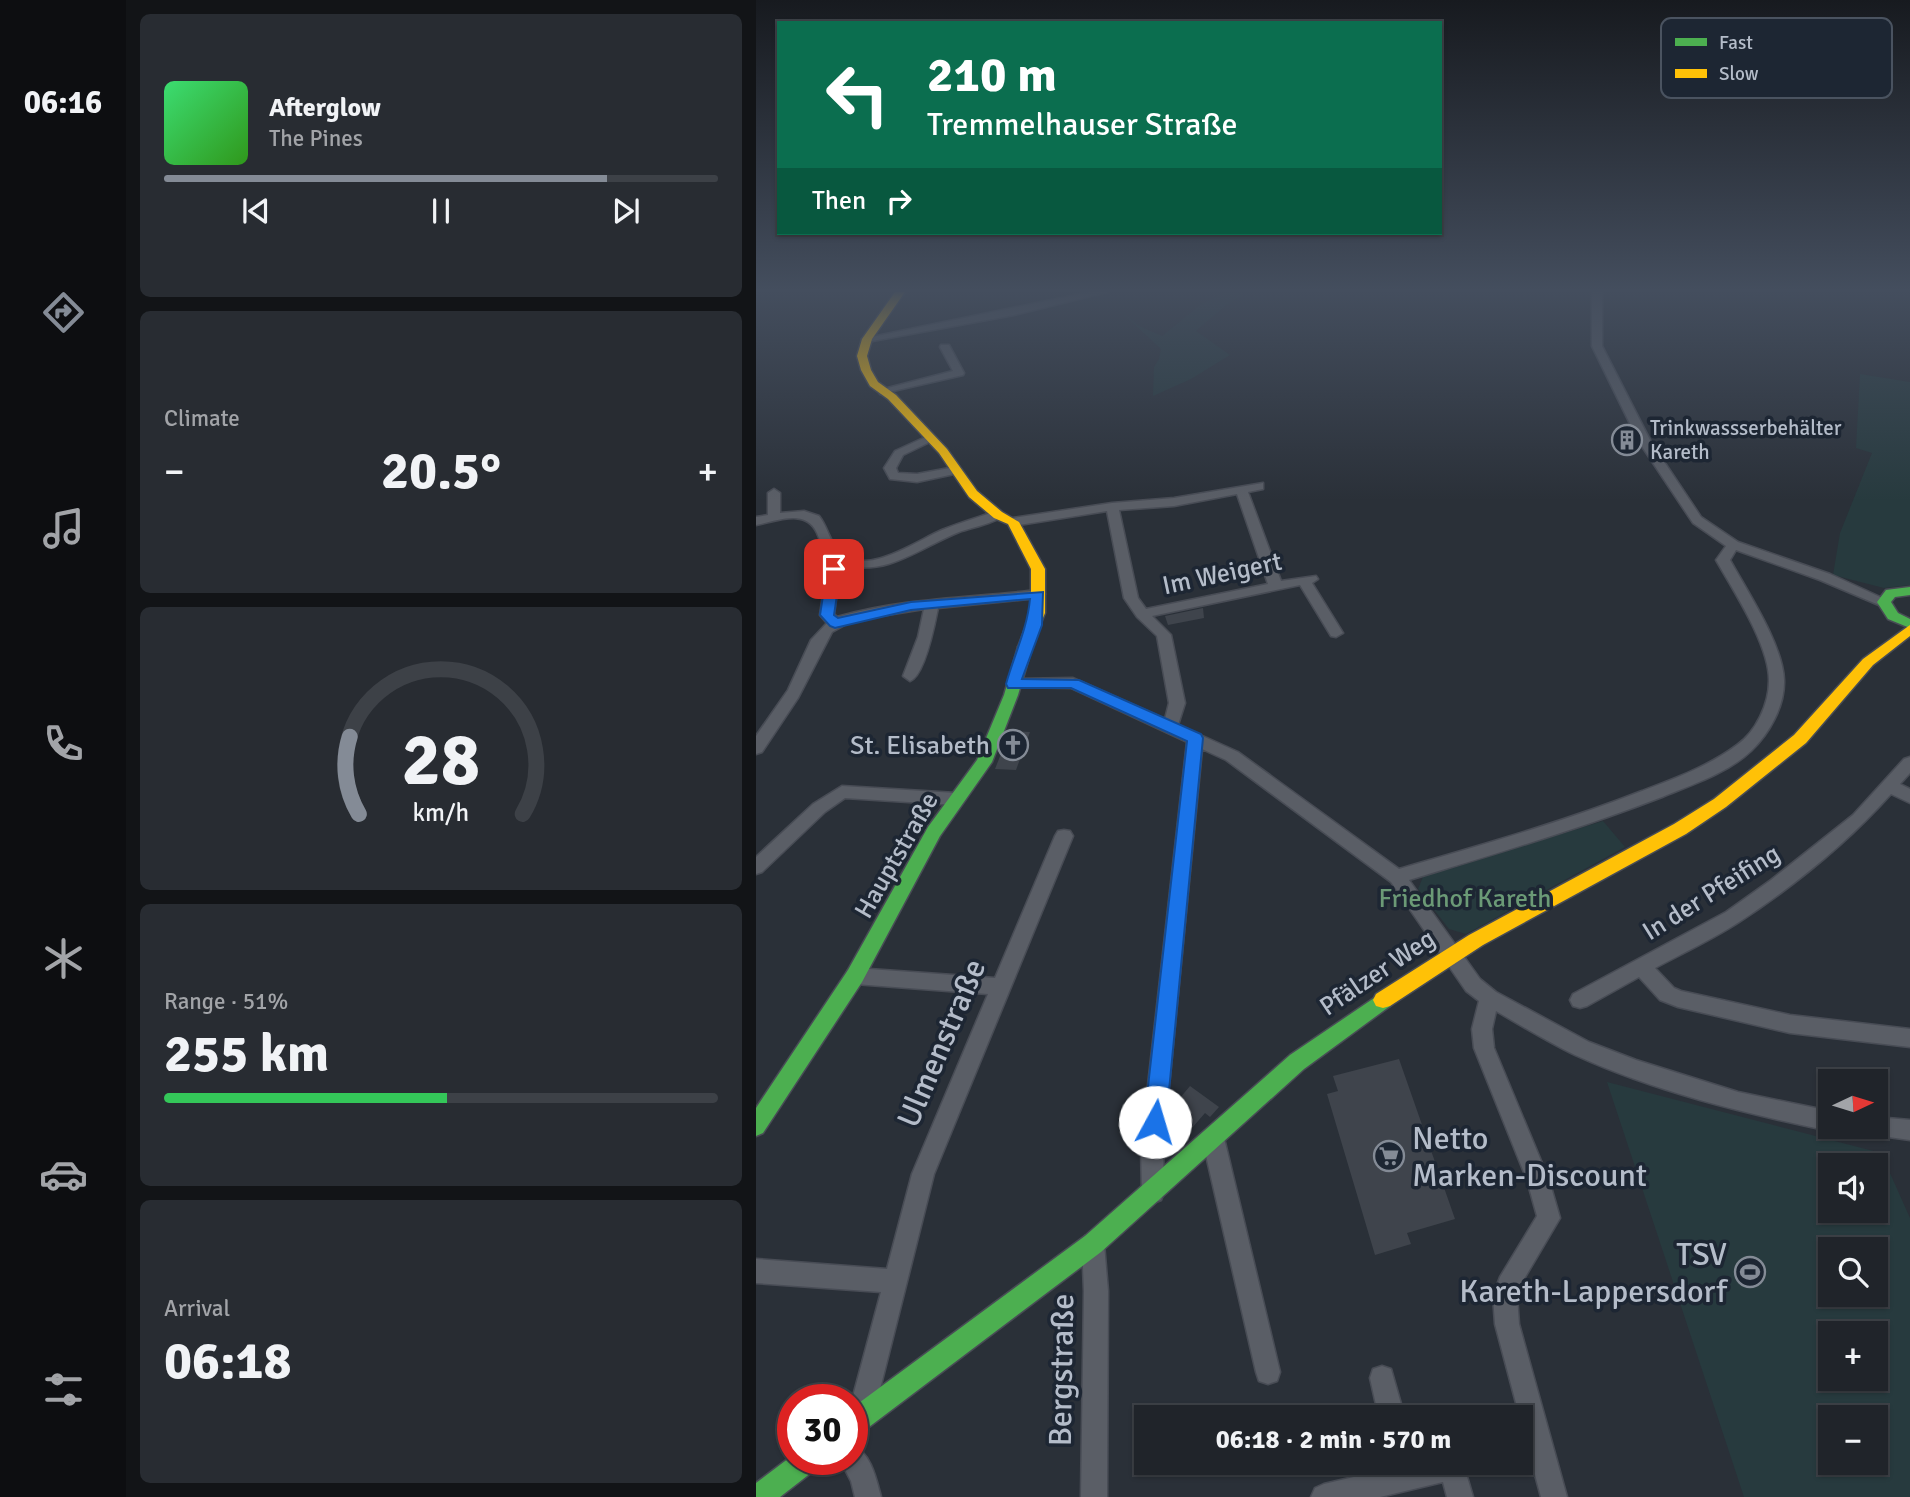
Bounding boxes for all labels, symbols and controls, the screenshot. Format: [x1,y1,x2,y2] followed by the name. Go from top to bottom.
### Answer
[1661,18,1892,98] legend
[1719,31,1753,55] text: Fast
[927,45,1057,105] text: 210 m
[812,49,903,140] icon: left
[1719,62,1759,86] text: Slow
[24,83,102,122] text: 06:16
[269,92,381,124] text: Afterglow
[927,105,1238,144] text: Tremmelhauser Straße
[269,124,363,153] text: The Pines
[880,182,918,220] icon: right
[812,185,866,217] text: Then
[237,192,275,230] icon: previous
[422,192,460,230] icon: pause
[607,192,645,230] icon: next
[39,288,88,337] icon: directions
[164,404,240,433] text: Climate
[1650,415,1842,465] place label: Trinkwassserbehälter Kareth
[1610,423,1644,457] building icon: Trinkwassserbehälter Kareth
[381,439,501,503] text: 20.5°
[164,448,185,495] text: −
[697,448,718,495] text: +
[39,504,88,553] icon: music
[804,539,864,599] pin
[1160,546,1285,602] street label: Im Weigert
[815,550,853,588] icon: arrive
[402,717,480,806] text: 28
[39,719,88,768] icon: phone
[996,728,1030,762] church icon: St. Elisabeth
[850,730,990,762] place label: St. Elisabeth
[848,787,946,924] street label: Hauptstraße
[413,797,469,828] text: km/h
[1637,838,1786,948] street label: In der Pfeifing
[1379,883,1551,915] park label: Friedhof Kareth
[1314,923,1441,1023] street label: Pfälzer Weg
[39,934,88,983] icon: climate
[889,953,994,1133] street label: Ulmenstraße
[164,987,288,1016] text: Range · 51%
[164,1022,329,1086] text: 255 km
[1818,1069,1888,1139] north arrow
[1818,1069,1888,1475] map controls
[1118,1085,1192,1159] position arrow
[1412,1119,1647,1195] place label: Netto Marken-Discount
[1372,1139,1406,1173] supermarket icon: Netto Marken-Discount
[39,1150,88,1199] icon: car
[1818,1153,1888,1223] button: sound
[1459,1235,1728,1311] place label: TSV Kareth-Lappersdorf
[1818,1237,1888,1307] button: search
[1733,1255,1767,1289] sports icon: TSV Kareth-Lappersdorf
[1041,1293,1082,1447] street label: Bergstraße
[164,1294,230,1323] text: Arrival
[1818,1321,1888,1391] button: +
[164,1329,292,1393] text: 06:18
[39,1365,88,1414] icon: filters
[777,1384,868,1475] speed limit sign: 30
[1818,1405,1888,1475] button: −
[1216,1424,1451,1456] text: 06:18 · 2 min · 570 m

